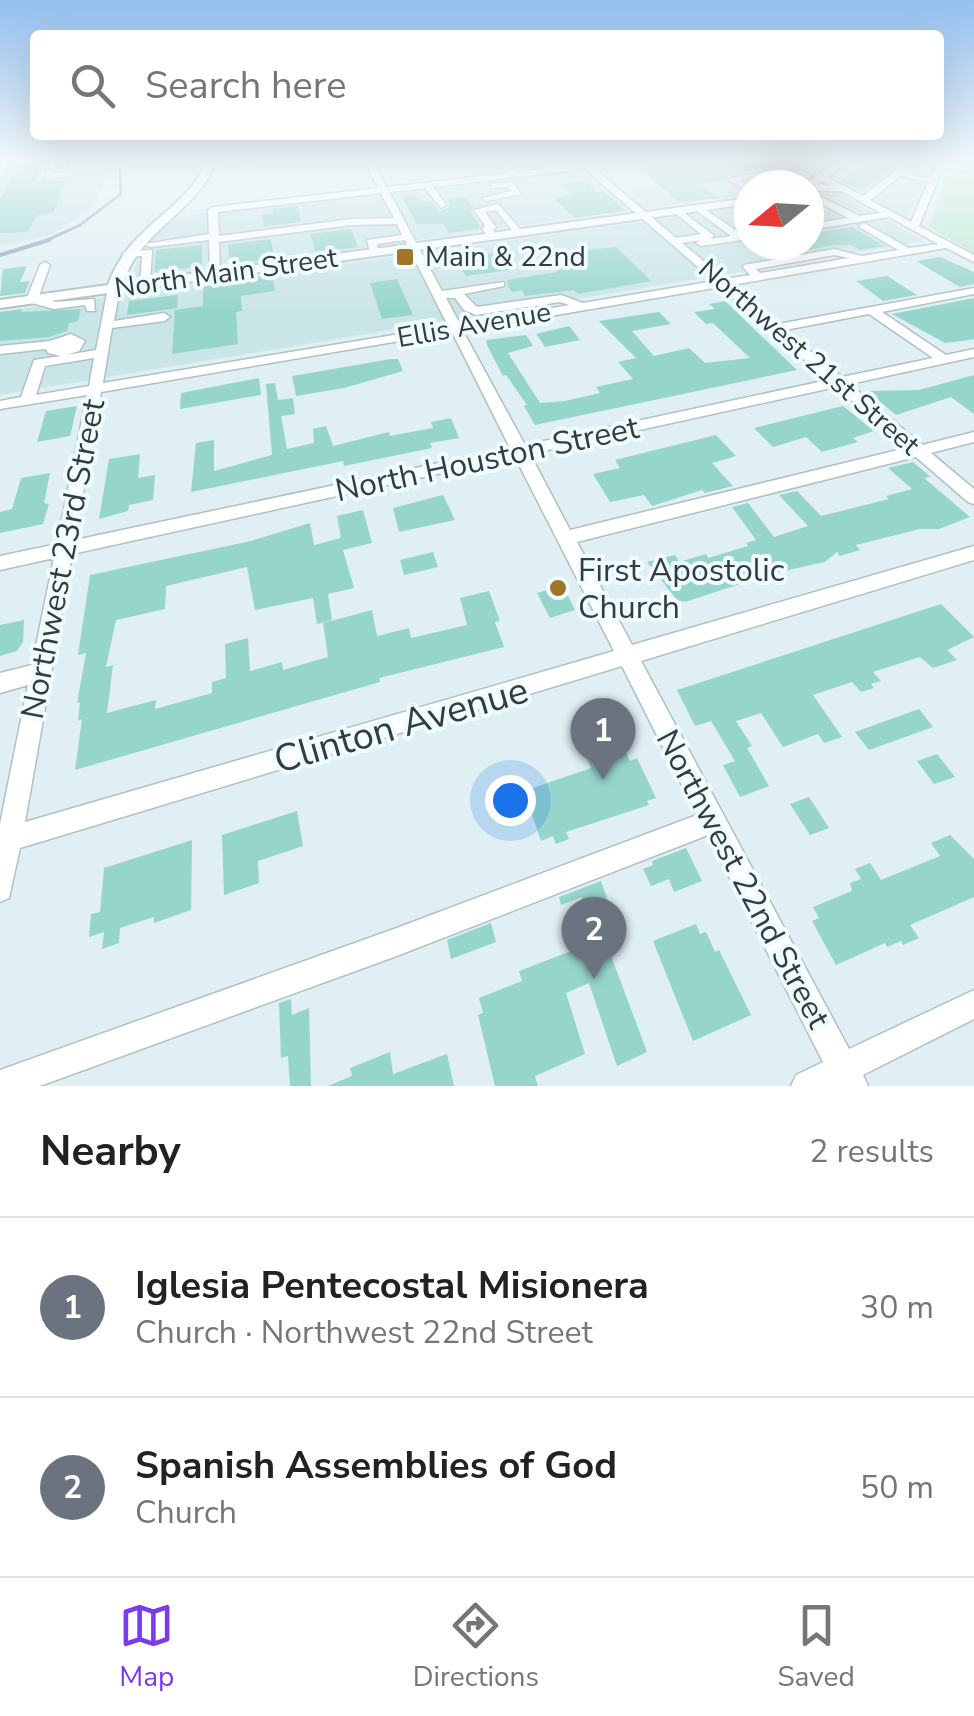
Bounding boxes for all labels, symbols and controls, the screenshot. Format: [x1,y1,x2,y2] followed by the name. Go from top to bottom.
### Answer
[30,30,944,140] search box
[65,58,120,113] icon: search
[145,60,346,111] text: Search here
[734,170,824,260] north arrow
[425,238,586,276] place label: Main & 22nd
[112,239,340,307] street label: North Main Street
[394,246,416,268] marker: Main & 22nd
[690,250,928,464] street label: Northwest 21st Street
[394,293,554,357] street label: Ellis Avenue
[11,395,115,723] street label: Northwest 23rd Street
[331,406,643,512] street label: North Houston Street
[578,549,785,629] place label: First Apostolic Church
[547,577,569,599] marker: First Apostolic Church
[268,664,534,786] street label: Clinton Avenue
[570,698,636,780] pin: 1
[646,722,840,1036] street label: Northwest 22nd Street
[485,775,536,826] your location
[562,896,626,979] pin: 2
[40,1123,181,1180] text: Nearby
[809,1130,934,1173] text: 2 results
[135,1260,649,1311] text: Iglesia Pentecostal Misionera
[63,1286,82,1329] text: 1
[860,1286,934,1329] text: 30 m
[135,1311,593,1354] text: Church · Northwest 22nd Street
[135,1440,617,1491] text: Spanish Assemblies of God
[63,1466,82,1509] text: 2
[860,1466,934,1509] text: 50 m
[135,1491,237,1534] text: Church
[119,1598,174,1696] tab: Map
[413,1598,539,1696] tab: Directions
[777,1598,855,1696] tab: Saved

